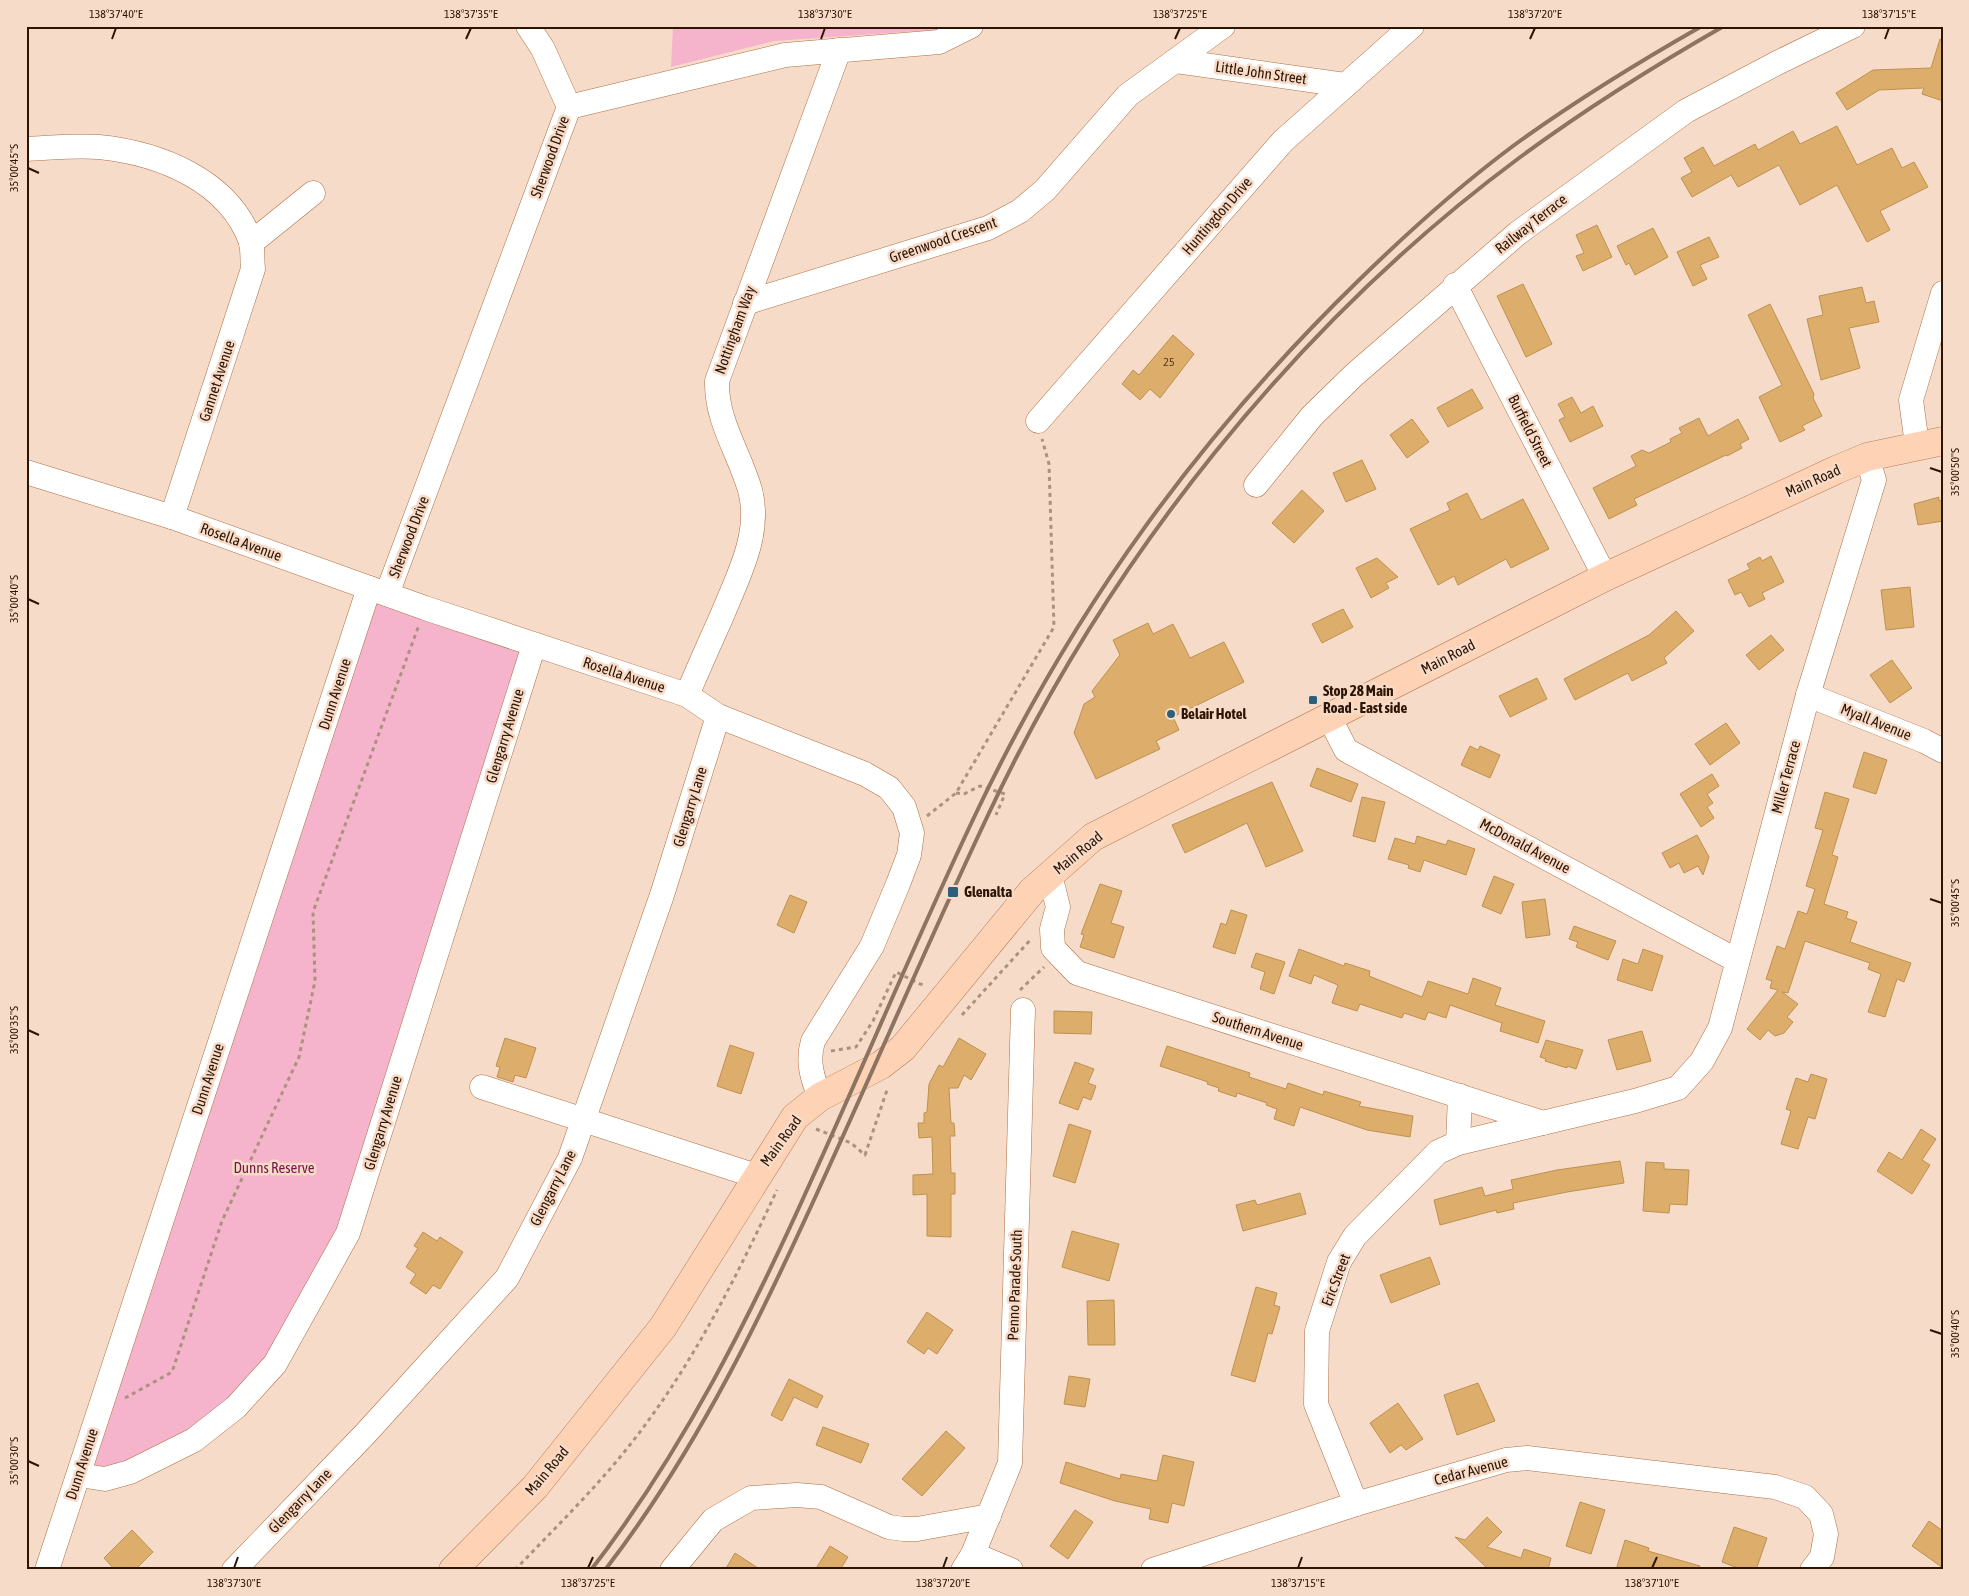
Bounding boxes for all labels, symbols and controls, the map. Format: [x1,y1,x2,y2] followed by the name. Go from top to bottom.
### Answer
[89,7,143,21] text: 138°37'40"E
[444,7,498,21] text: 138°37'35"E
[798,7,852,21] text: 138°37'30"E
[1153,7,1207,21] text: 138°37'25"E
[1508,7,1562,21] text: 138°37'20"E
[1862,7,1916,21] text: 138°37'15"E
[1214,58,1308,87] street label: Little John Street
[527,113,572,200] street label: Sherwood Drive
[7,144,21,192] text: 35°00'45"S
[1178,173,1255,258] street label: Huntingdon Drive
[1492,190,1570,257] street label: Railway Terrace
[887,213,999,266] street label: Greenwood Crescent
[711,284,758,376] street label: Nottingham Way
[195,338,238,424] street label: Gannet Avenue
[1163,355,1175,369] house number: 25
[1505,392,1556,470] street label: Burfield Street
[1948,448,1962,496] text: 35°00'50"S
[1783,461,1843,500] street label: Main Road
[385,493,432,580] street label: Sherwood Drive
[198,519,284,564] street label: Rosella Avenue
[7,575,21,623] text: 35°00'40"S
[1418,636,1478,677] street label: Main Road
[581,653,667,696] street label: Rosella Avenue
[315,656,354,732] street label: Dunn Avenue
[1323,682,1407,716] place label: Stop 28 Main Road - East side
[482,687,527,785] street label: Glengarry Avenue
[1307,694,1319,706] marker: Stop 28 Main Road - East side
[1838,700,1914,743] street label: Myall Avenue
[1181,705,1248,722] place label: Belair Hotel
[1165,708,1177,720] marker: Belair Hotel
[1768,738,1803,815] street label: Miller Terrace
[669,765,710,849] street label: Glengarry Lane
[1477,815,1573,877] street label: McDonald Avenue
[1050,828,1106,878] street label: Main Road
[1948,879,1962,927] text: 35°00'45"S
[964,883,1012,900] place label: Glenalta
[946,885,960,899] marker: Glenalta
[7,1006,21,1054] text: 35°00'35"S
[1211,1008,1306,1053] street label: Southern Avenue
[188,1041,227,1117] street label: Dunn Avenue
[360,1074,405,1172] street label: Glengarry Avenue
[757,1112,805,1169] street label: Main Road
[526,1147,579,1229] street label: Glengarry Lane
[233,1159,315,1176] park label: Dunns Reserve
[1004,1229,1025,1341] street label: Penno Parade South
[1318,1251,1353,1308] street label: Eric Street
[1948,1310,1962,1358] text: 35°00'40"S
[62,1426,101,1502] street label: Dunn Avenue
[7,1437,21,1485] text: 35°00'30"S
[521,1443,572,1499] street label: Main Road
[1432,1452,1510,1489] street label: Cedar Avenue
[265,1465,335,1536] street label: Glengarry Lane
[207,1576,261,1590] text: 138°37'30"E
[561,1576,615,1590] text: 138°37'25"E
[916,1576,970,1590] text: 138°37'20"E
[1271,1576,1325,1590] text: 138°37'15"E
[1625,1576,1679,1590] text: 138°37'10"E

